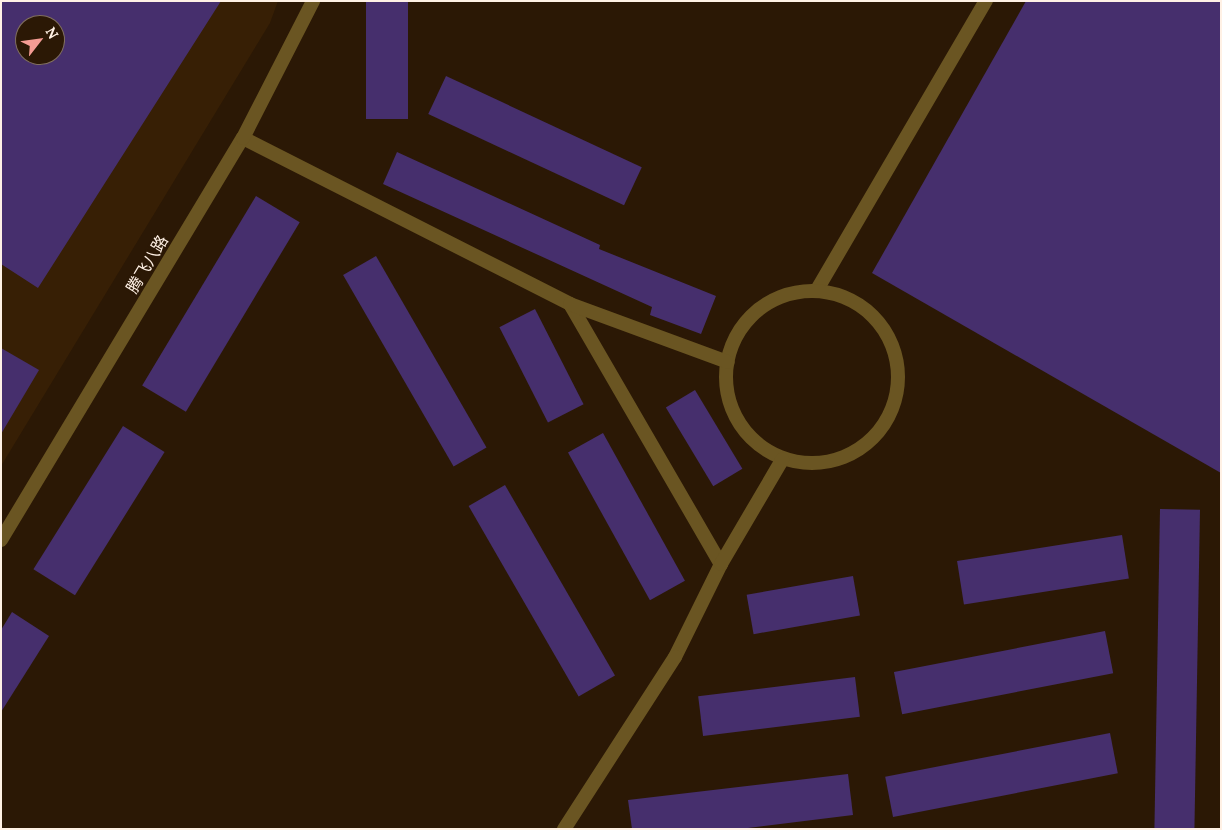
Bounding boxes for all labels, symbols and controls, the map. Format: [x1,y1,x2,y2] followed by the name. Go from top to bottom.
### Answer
[15,15,65,65] north arrow
[42,24,63,42] text: N
[122,232,172,296] street label: 腾飞八路

